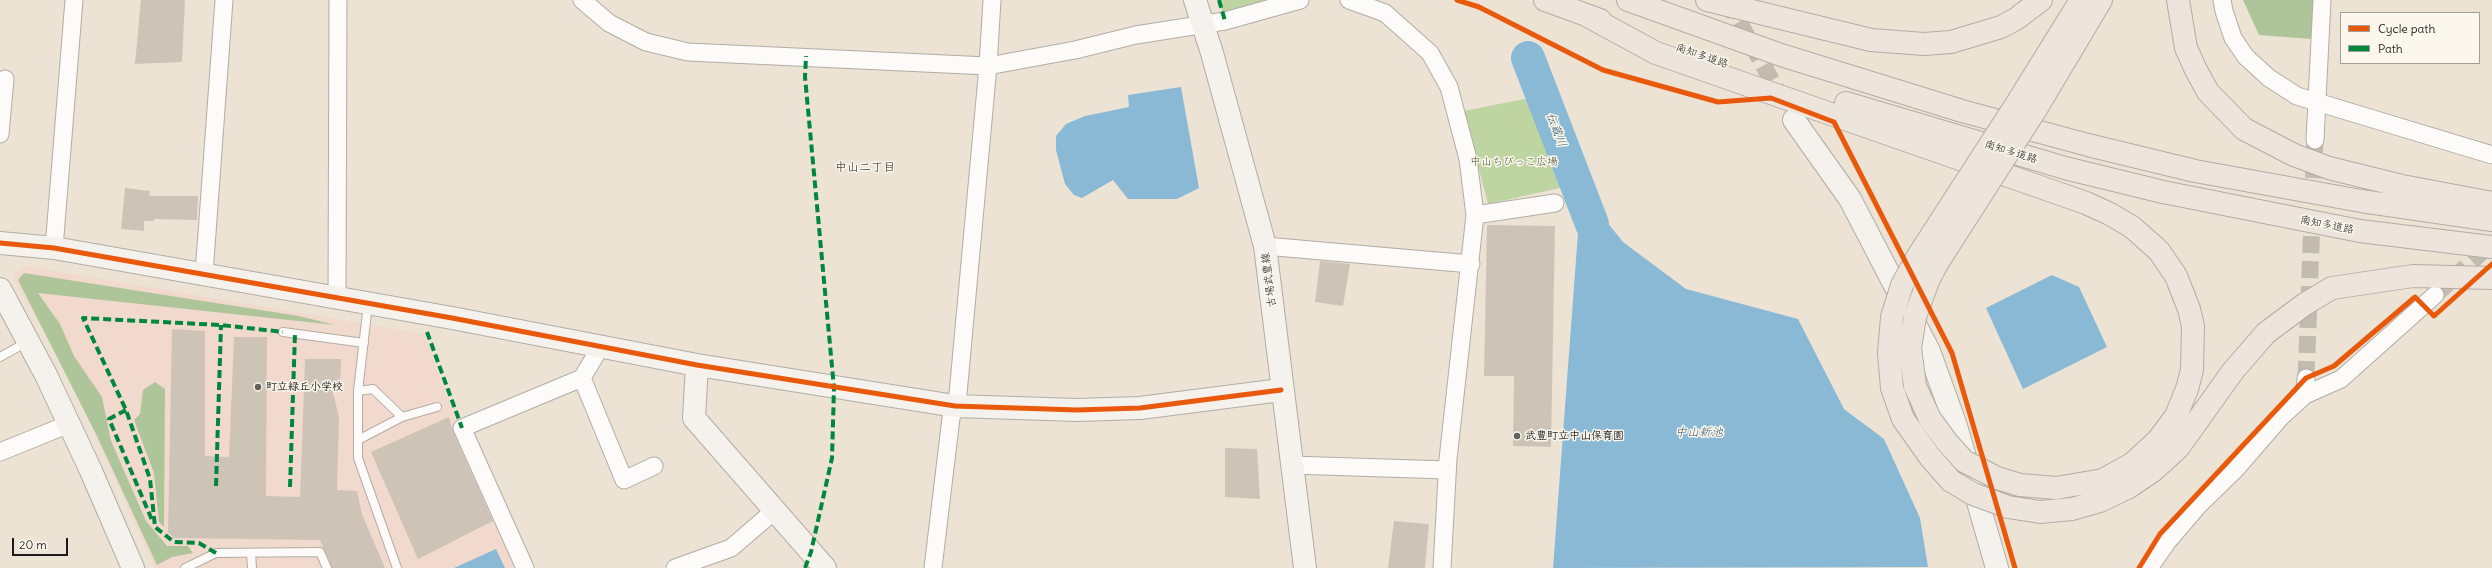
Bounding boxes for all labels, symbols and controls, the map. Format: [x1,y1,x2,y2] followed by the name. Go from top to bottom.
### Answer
[2340,12,2480,64] legend
[2378,21,2435,36] text: Cycle path
[1674,41,1730,71] street label: 南知多道路
[2378,41,2403,56] text: Path
[1543,111,1569,149] water label: 伝蔵川
[1983,138,2039,166] street label: 南知多道路
[1470,155,1558,169] park label: 中山ちびっこ広場
[835,161,895,175] district label: 中山二丁目
[2299,213,2355,237] street label: 南知多道路
[1259,252,1279,308] street label: 古場武豊線
[266,380,343,394] place label: 町立緑丘小学校
[253,382,263,392] marker: 町立緑丘小学校
[1675,426,1723,440] water label: 中山新池
[1525,429,1624,443] place label: 武豊町立中山保育園
[1512,431,1522,441] marker: 武豊町立中山保育園
[14,530,70,556] scale bar
[19,537,47,552] text: 20 m

